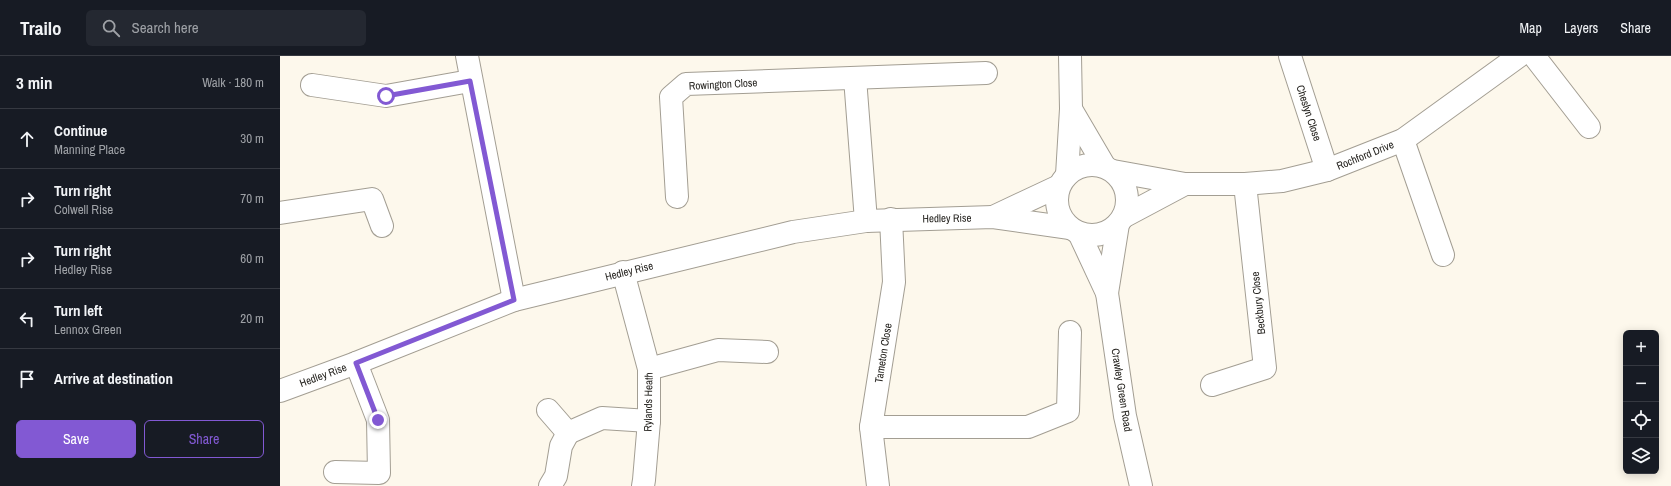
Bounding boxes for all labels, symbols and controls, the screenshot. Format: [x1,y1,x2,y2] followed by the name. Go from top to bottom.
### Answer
[86,10,366,46] search box
[20,15,62,41] text: Trailo
[100,17,122,39] icon: search
[132,17,199,38] text: Search here
[1520,19,1542,37] text: Map
[1564,19,1598,37] text: Layers
[1620,19,1651,37] text: Share
[16,71,52,94] text: 3 min
[202,74,264,91] text: Walk · 180 m
[688,75,758,93] street label: Rowington Close
[1293,83,1325,143] street label: Cheslyn Close
[377,87,395,105] route start
[54,120,107,141] text: Continue
[16,128,38,150] icon: ahead
[240,130,264,147] text: 30 m
[1334,137,1396,173] street label: Rochford Drive
[54,141,125,158] text: Manning Place
[54,180,111,201] text: Turn right
[16,188,38,210] icon: right
[240,190,264,207] text: 70 m
[54,201,113,218] text: Colwell Rise
[922,211,972,225] street label: Hedley Rise
[54,240,111,261] text: Turn right
[16,248,38,270] icon: right
[240,250,264,267] text: 60 m
[603,258,655,284] street label: Hedley Rise
[54,261,112,278] text: Hedley Rise
[1248,271,1268,335] street label: Beckbury Close
[54,300,102,321] text: Turn left
[16,308,38,330] icon: left
[240,310,264,327] text: 20 m
[54,321,122,338] text: Lennox Green
[871,322,895,384] street label: Tameton Close
[1623,330,1659,474] map controls
[1623,330,1659,366] button: +
[1108,347,1136,433] street label: Crawley Green Road
[298,360,348,390] street label: Hedley Rise
[1623,366,1659,402] button: −
[16,368,38,390] icon: arrive
[54,368,173,389] text: Arrive at destination
[640,372,656,432] street label: Rylands Heath
[1623,402,1659,438] button: locate
[369,411,387,429] route end
[16,420,136,458] button: Save
[144,420,264,458] button: Share
[1623,438,1659,474] button: layers

